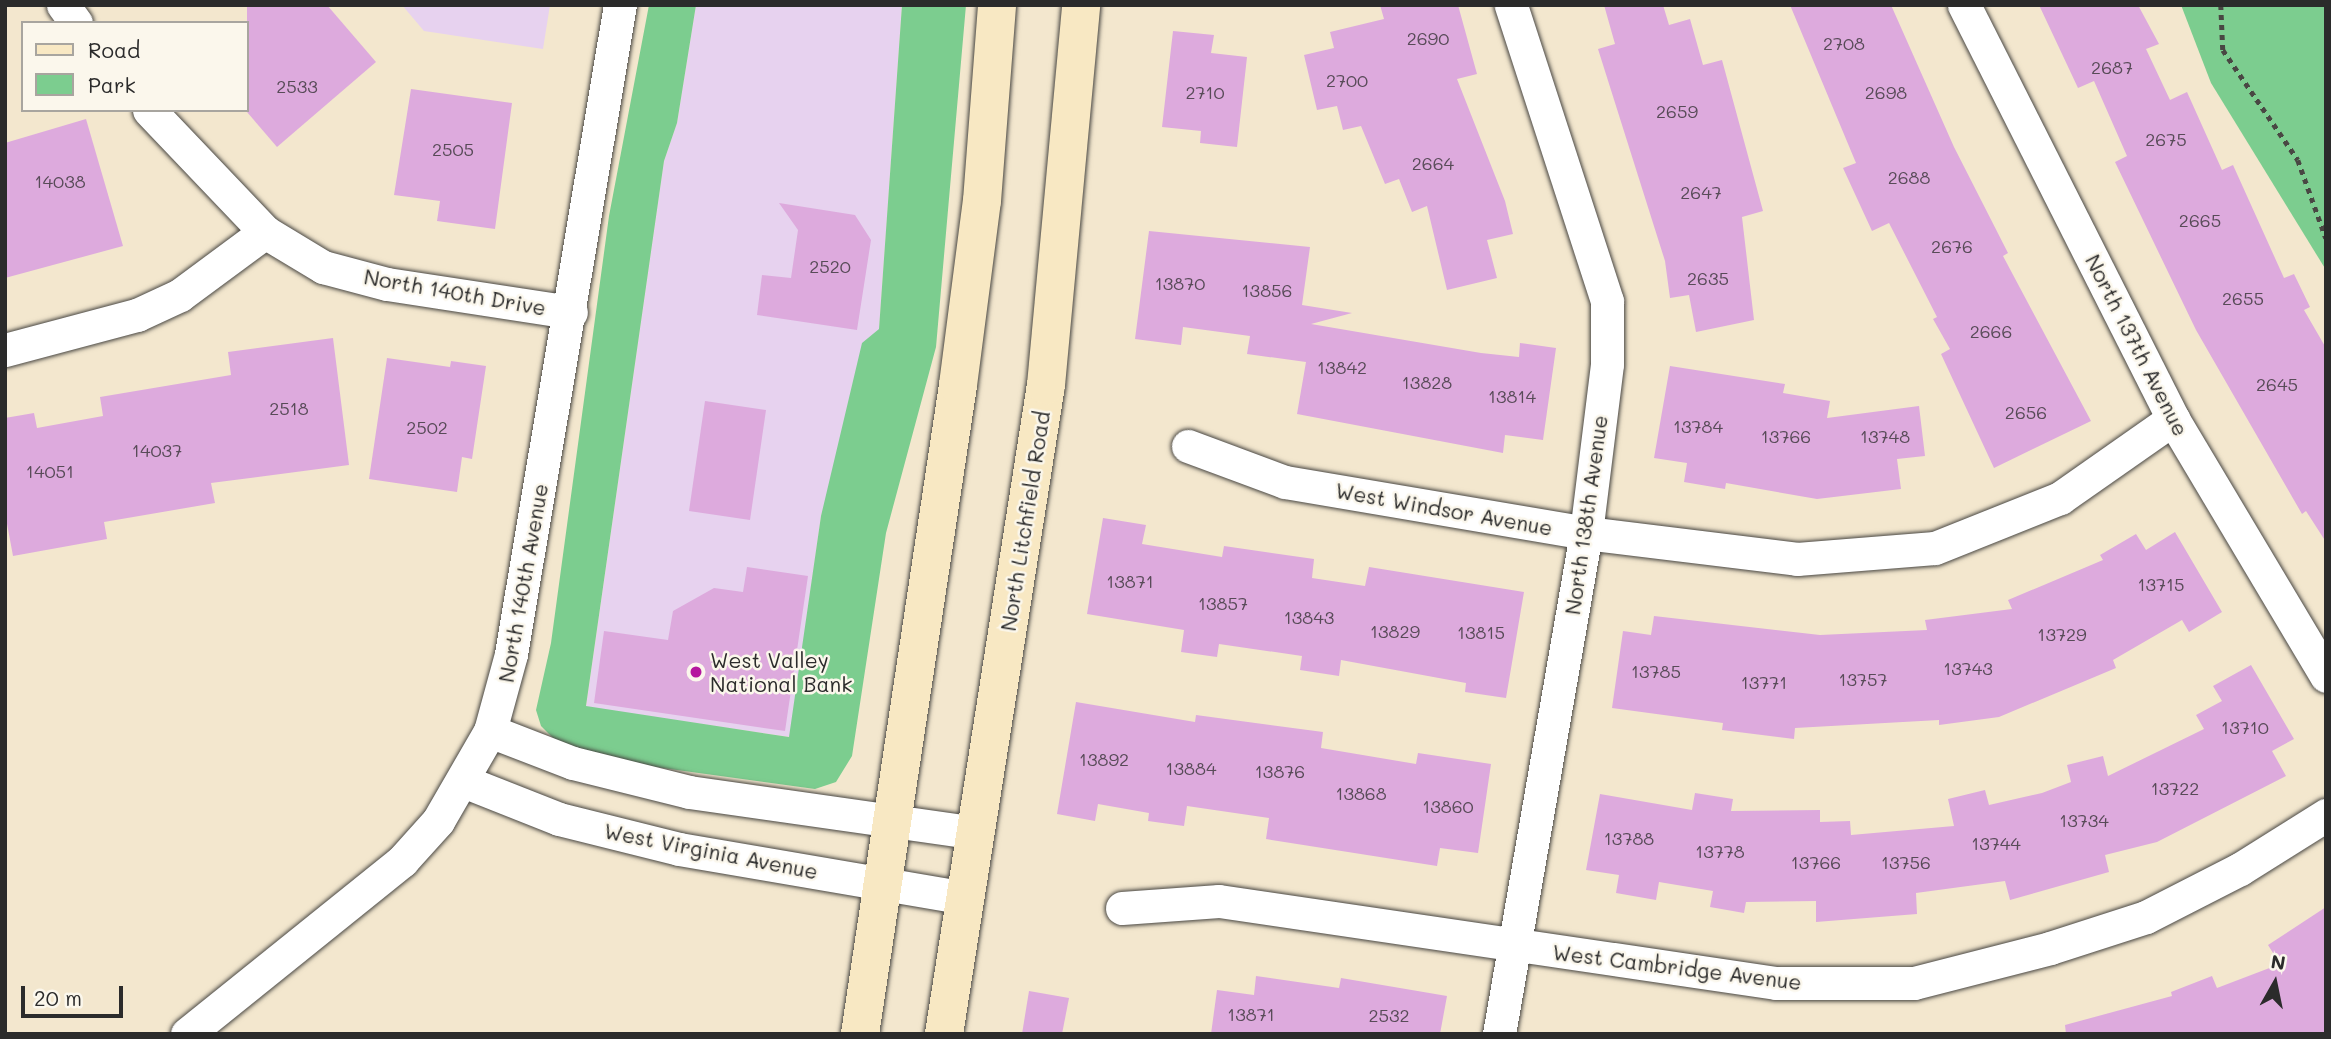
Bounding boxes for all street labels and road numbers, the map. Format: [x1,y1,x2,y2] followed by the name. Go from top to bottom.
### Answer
[2080,250,2194,440] street label: North 137th Avenue
[362,264,548,320] street label: North 140th Drive
[995,409,1055,633] street label: North Litchfield Road
[1560,414,1612,616] street label: North 138th Avenue
[1333,477,1555,541] street label: West Windsor Avenue
[493,482,553,684] street label: North 140th Avenue
[602,818,820,884] street label: West Virginia Avenue
[1551,939,1803,995] street label: West Cambridge Avenue

